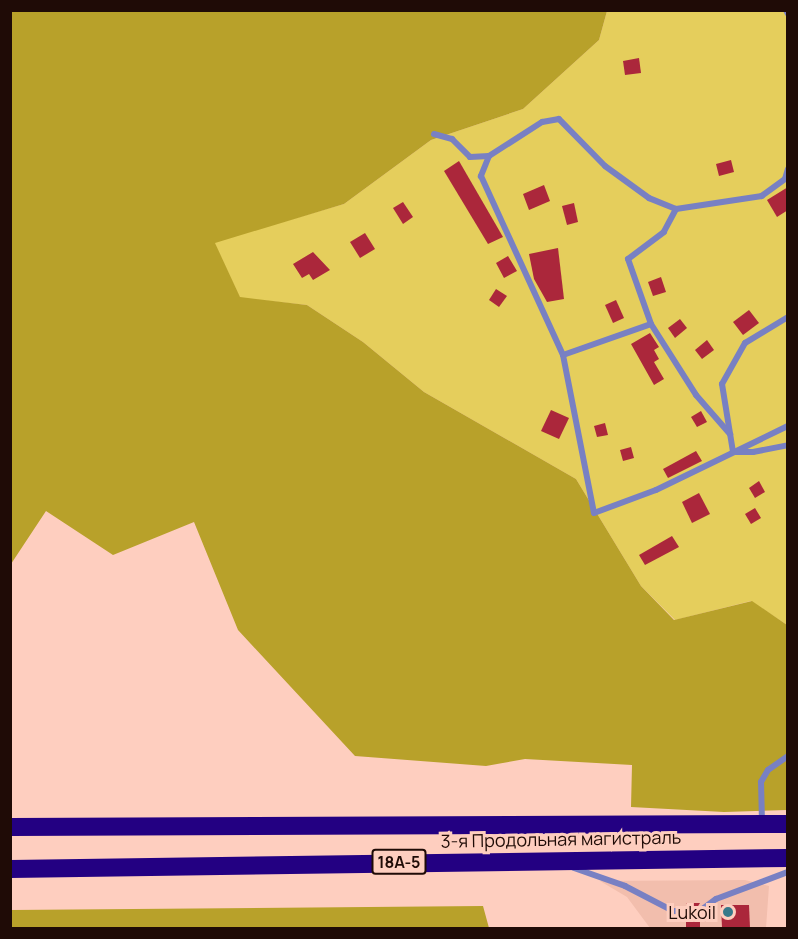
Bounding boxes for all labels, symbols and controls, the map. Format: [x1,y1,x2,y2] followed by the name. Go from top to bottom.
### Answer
[441,826,681,852] street label: 3-я Продольная магистраль
[370,849,428,875] road number: 18А-5
[668,901,716,923] place label: Lukoil
[721,905,735,919] marker: Lukoil

